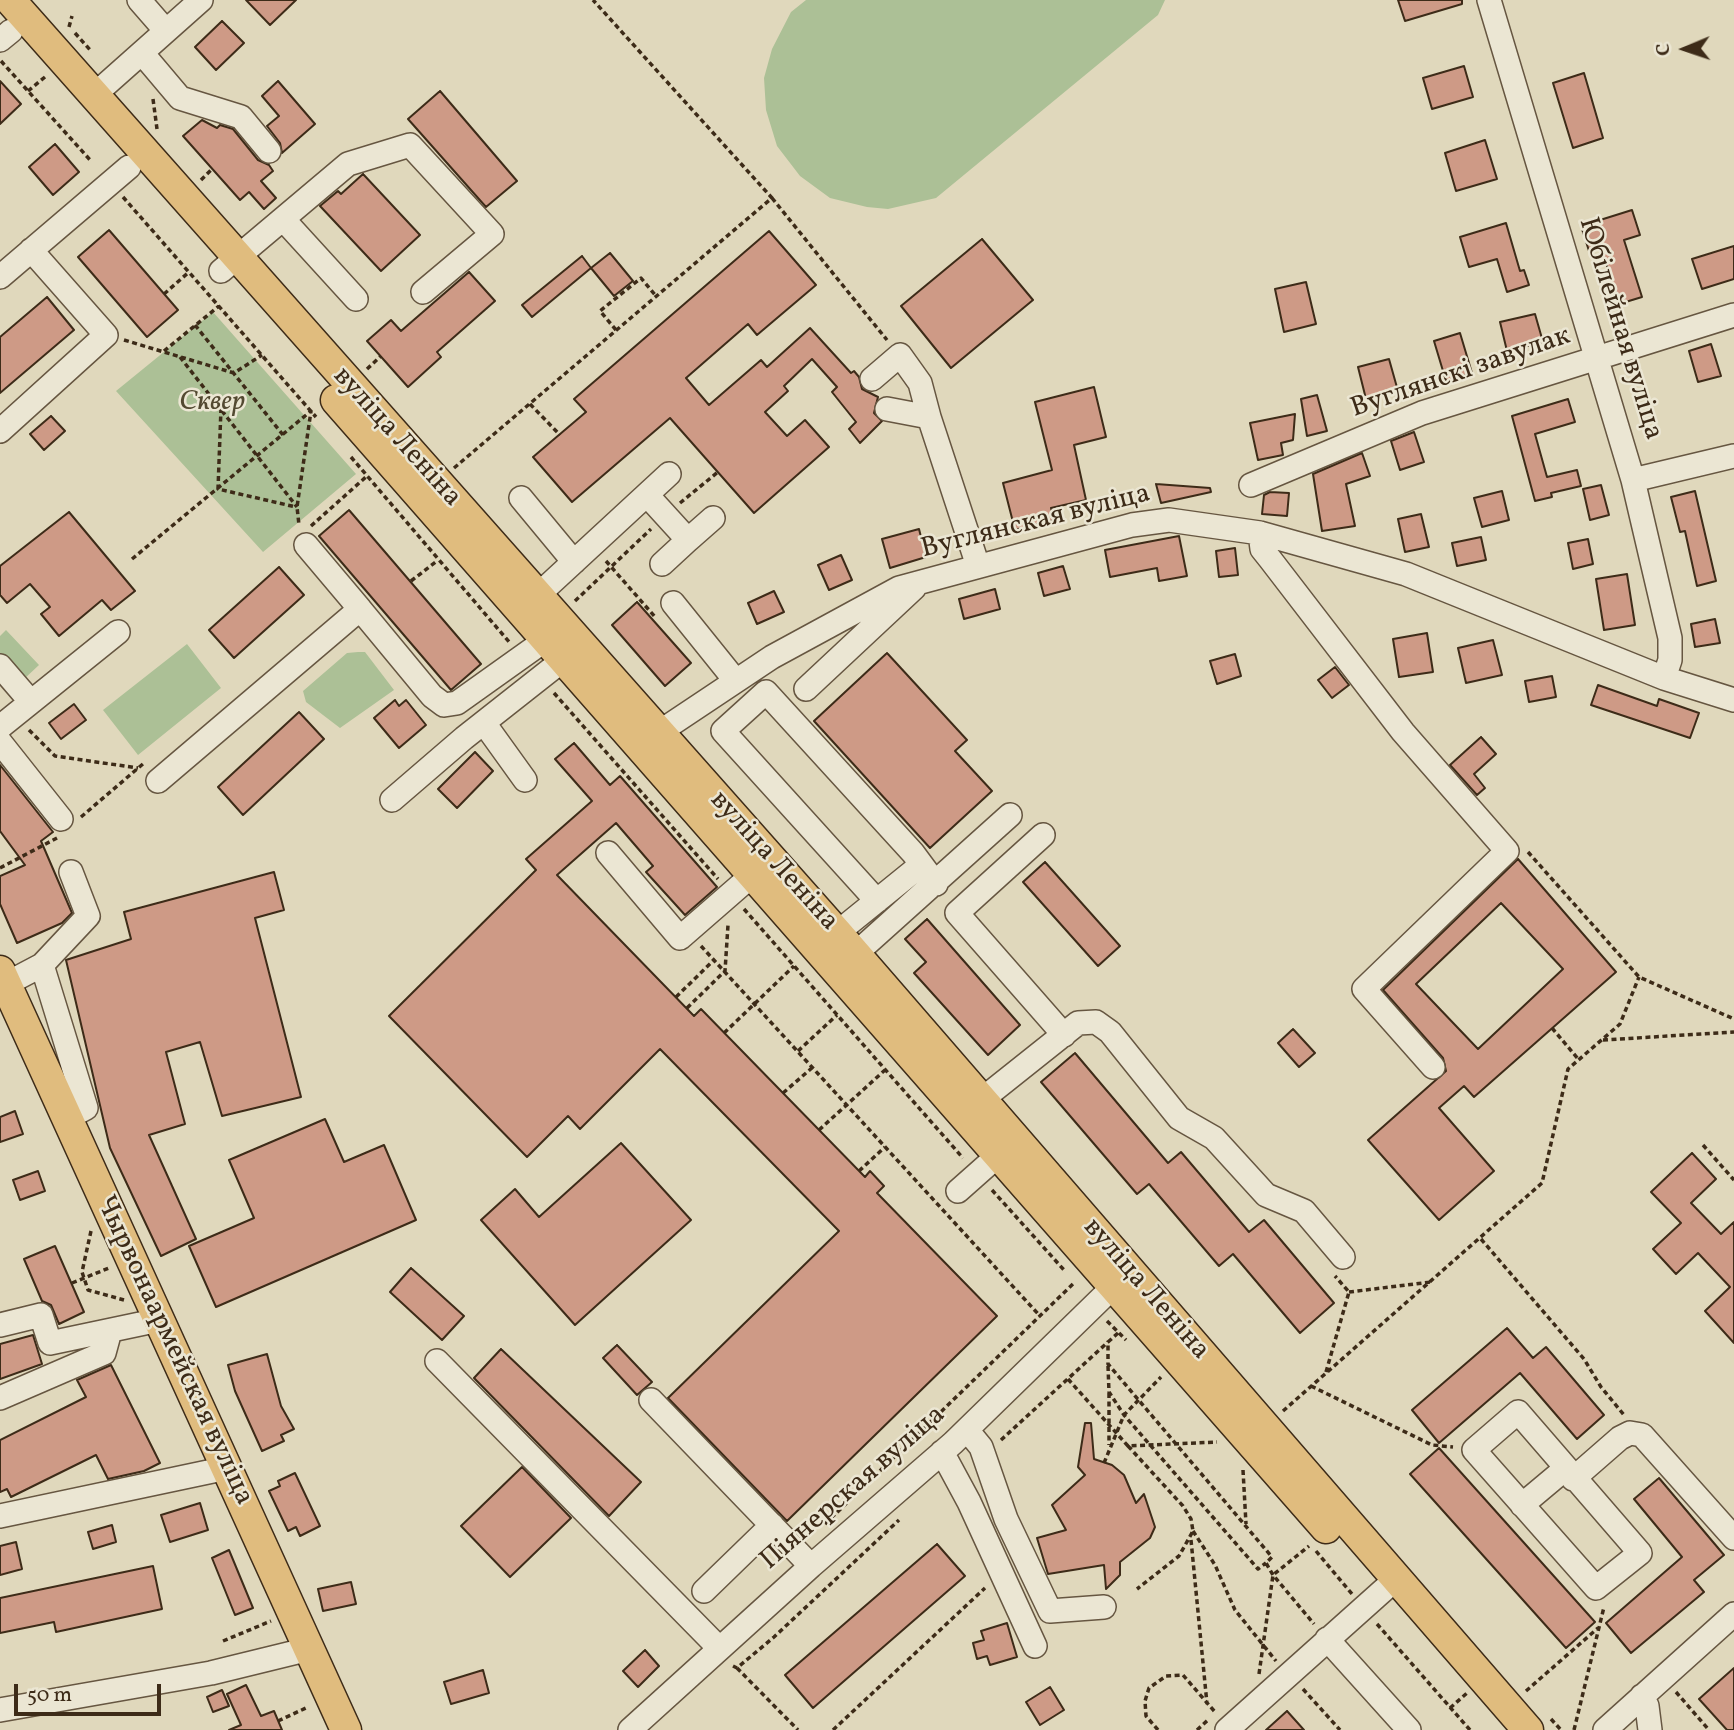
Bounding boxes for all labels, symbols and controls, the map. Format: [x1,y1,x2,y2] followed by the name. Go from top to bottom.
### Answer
[1650,14,1720,84] north arrow
[1651,43,1677,56] text: С
[1569,214,1669,444] street label: Юбілейная вуліца
[1347,321,1575,427] street label: Вуглянскі завулак
[324,361,468,515] street label: вуліца Леніна
[179,387,245,421] park label: Сквер
[918,478,1154,568] street label: Вуглянская вуліца
[701,785,845,939] street label: вуліца Леніна
[86,1191,260,1511] street label: Чырвонаармейская вуліца
[1074,1212,1216,1368] street label: вуліца Леніна
[755,1400,953,1578] street label: Піянерская вуліца
[18,1670,164,1714] scale bar
[27,1681,72,1710] text: 50 m

